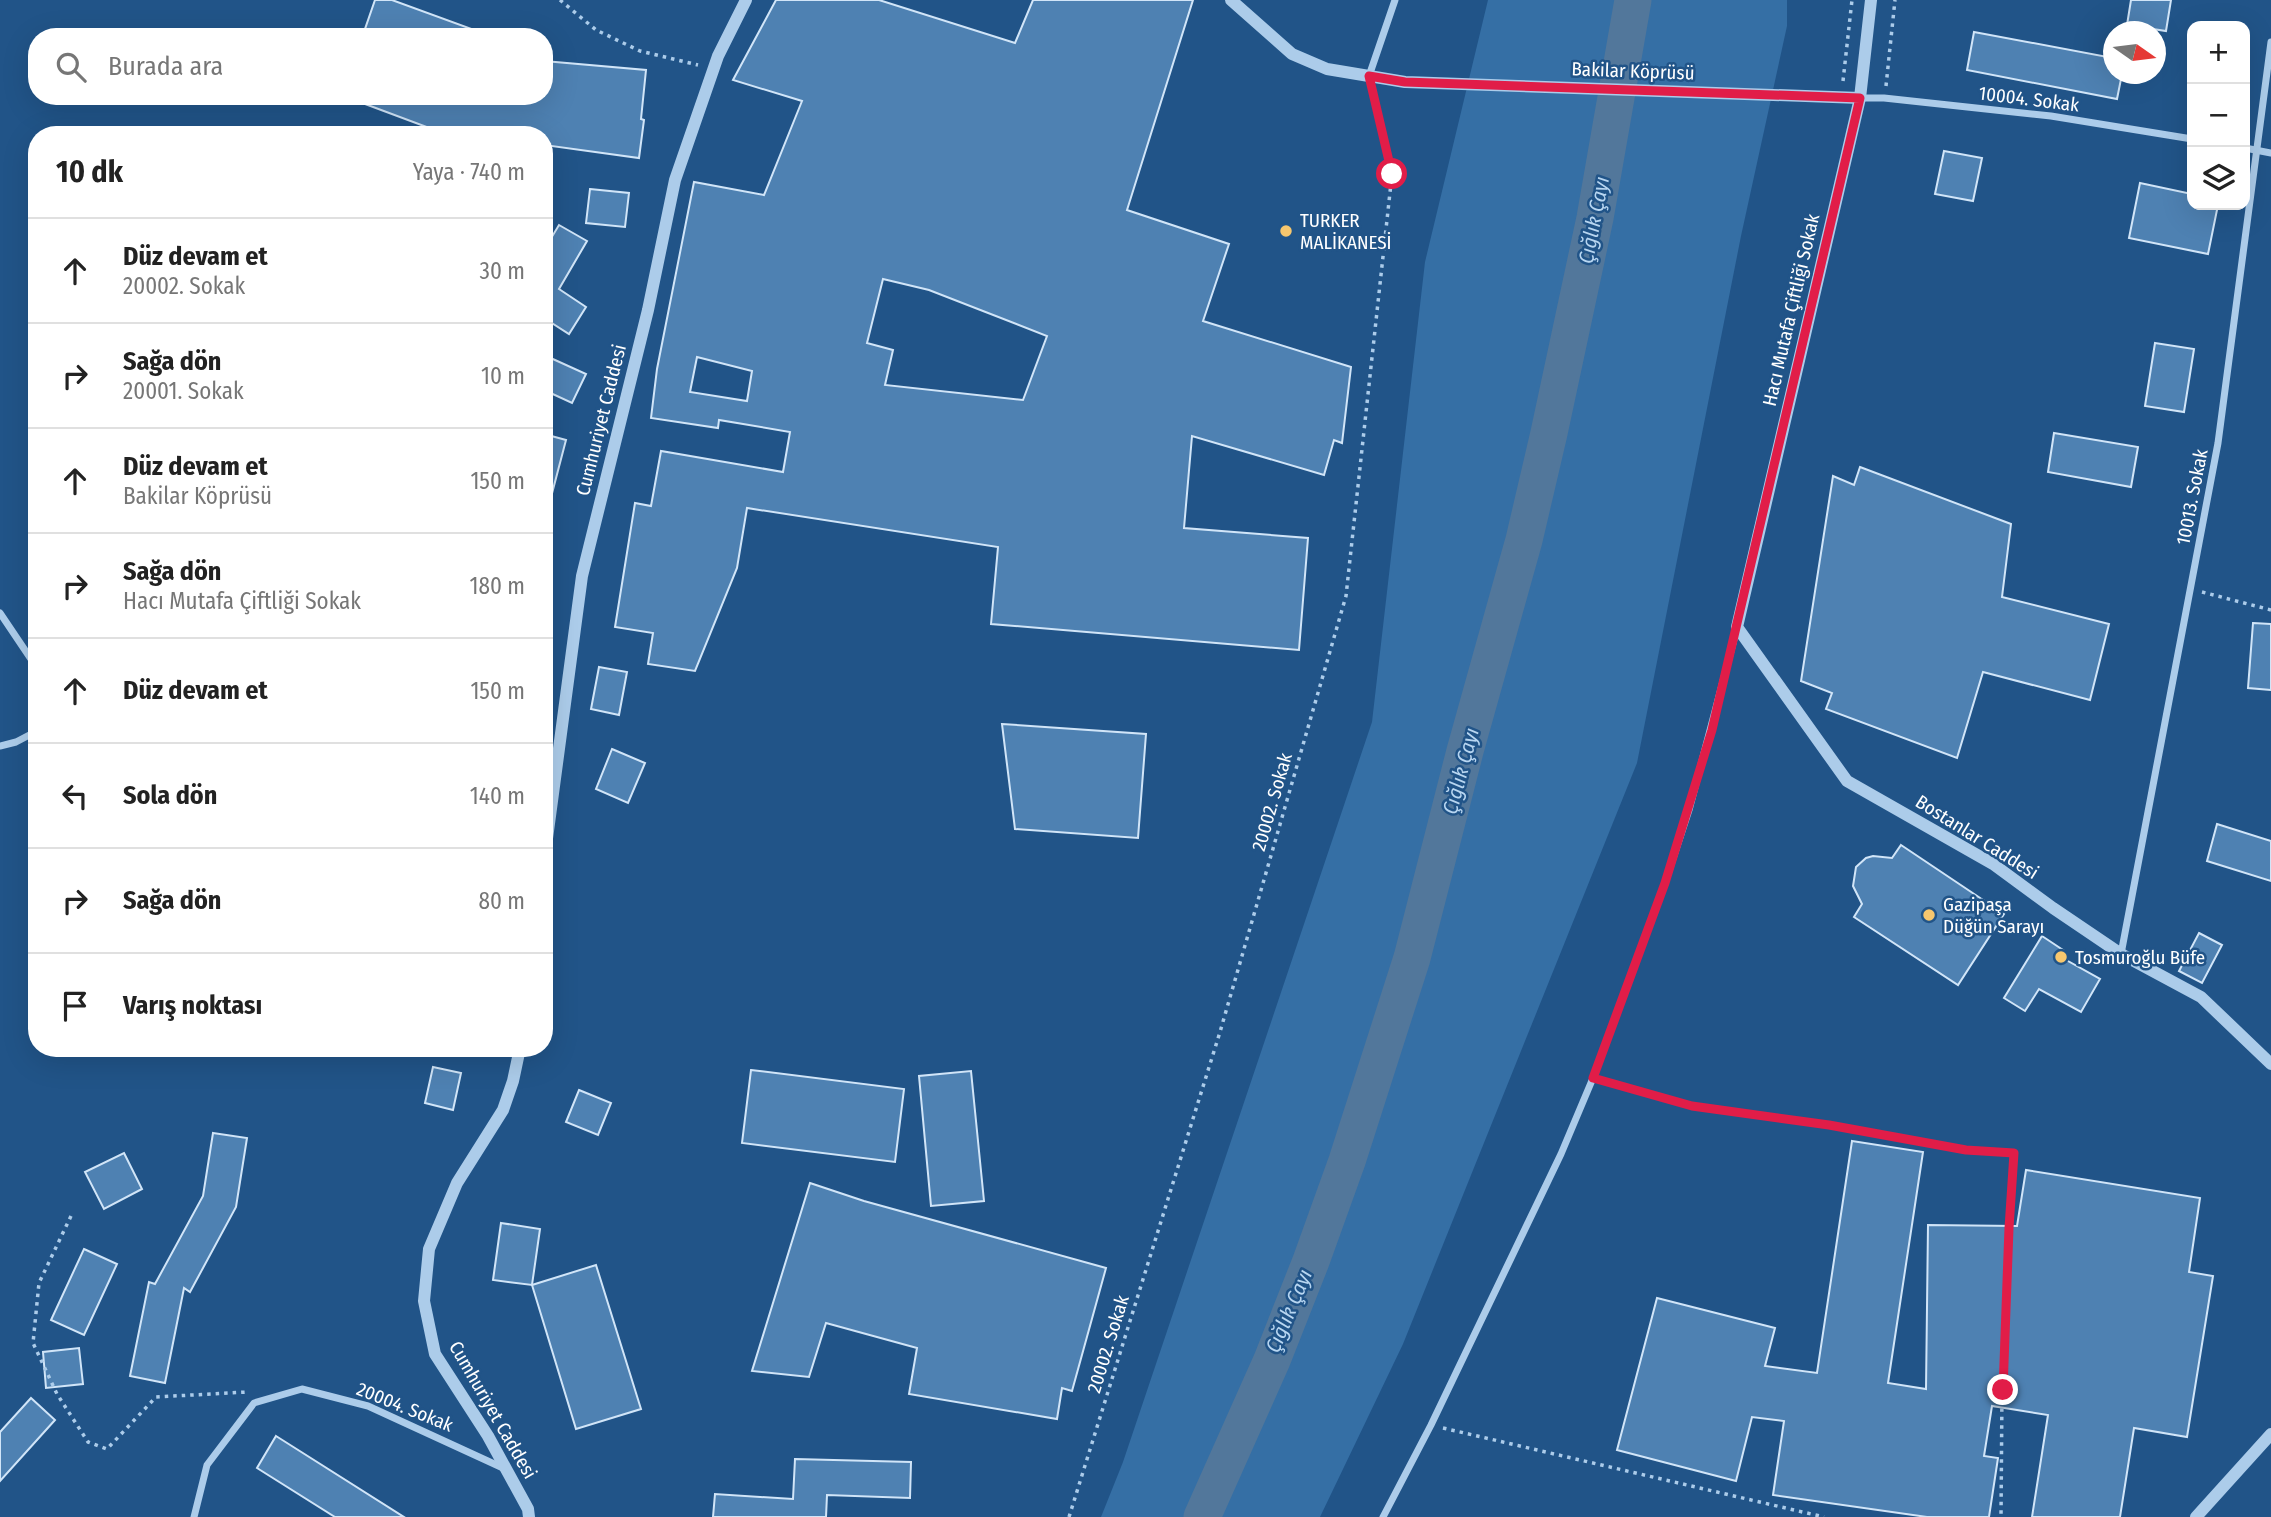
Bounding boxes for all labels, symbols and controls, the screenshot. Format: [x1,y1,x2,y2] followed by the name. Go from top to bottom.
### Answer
[2103,21,2166,84] north arrow
[2187,21,2250,210] map controls
[2187,21,2250,84] button: +
[28,28,553,105] search box
[52,48,90,86] icon: search
[108,51,223,82] text: Burada ara
[1571,57,1695,85] street label: Bakilar Köprüsü
[1977,81,2081,117] street label: 10004. Sokak
[2187,84,2250,147] button: −
[2187,147,2250,210] button: layers
[56,154,123,190] text: 10 dk
[413,158,525,186] text: Yaya · 740 m
[1376,158,1407,189] route start
[1573,174,1615,266] water label: Çığlık Çayı
[1300,209,1392,254] place label: TURKER MALİKANESİ
[1758,211,1824,408] street label: Hacı Mutafa Çiftliği Sokak
[1278,223,1294,239] marker: TURKER MALİKANESİ
[123,241,268,272] text: Düz devam et
[56,252,94,290] icon: ahead
[480,257,525,285] text: 30 m
[123,272,245,300] text: 20002. Sokak
[571,342,631,498] street label: Cumhuriyet Caddesi
[123,346,222,377] text: Sağa dön
[56,357,94,395] icon: right
[481,362,525,390] text: 10 m
[123,377,244,405] text: 20001. Sokak
[2171,447,2213,547] street label: 10013. Sokak
[123,451,268,482] text: Düz devam et
[56,462,94,500] icon: ahead
[470,467,525,495] text: 150 m
[123,482,272,510] text: Bakilar Köprüsü
[123,556,222,587] text: Sağa dön
[56,567,94,605] icon: right
[469,572,525,600] text: 180 m
[123,587,361,615] text: Hacı Mutafa Çiftliği Sokak
[56,672,94,710] icon: ahead
[123,675,268,706] text: Düz devam et
[470,677,525,705] text: 150 m
[1437,725,1485,817] water label: Çığlık Çayı
[1247,750,1297,854] street label: 20002. Sokak
[56,777,94,815] icon: left
[123,780,217,811] text: Sola dön
[470,782,525,810] text: 140 m
[1911,790,2043,884] street label: Bostanlar Caddesi
[56,882,94,920] icon: right
[123,885,222,916] text: Sağa dön
[478,887,525,915] text: 80 m
[1943,893,2044,938] place label: Gazipaşa Düğün Sarayı
[1921,907,1937,923] marker: Gazipaşa Düğün Sarayı
[2075,946,2205,969] place label: Tosmuroğlu Büfe
[2053,949,2069,965] marker: Tosmuroğlu Büfe
[56,987,94,1025] icon: arrive
[123,990,262,1021] text: Varış noktası
[1260,1265,1318,1357] water label: Çığlık Çayı
[1082,1292,1134,1396] street label: 20002. Sokak
[444,1337,542,1483] street label: Cumhuriyet Caddesi
[1987,1374,2018,1405] route end
[353,1377,457,1437] street label: 20004. Sokak

